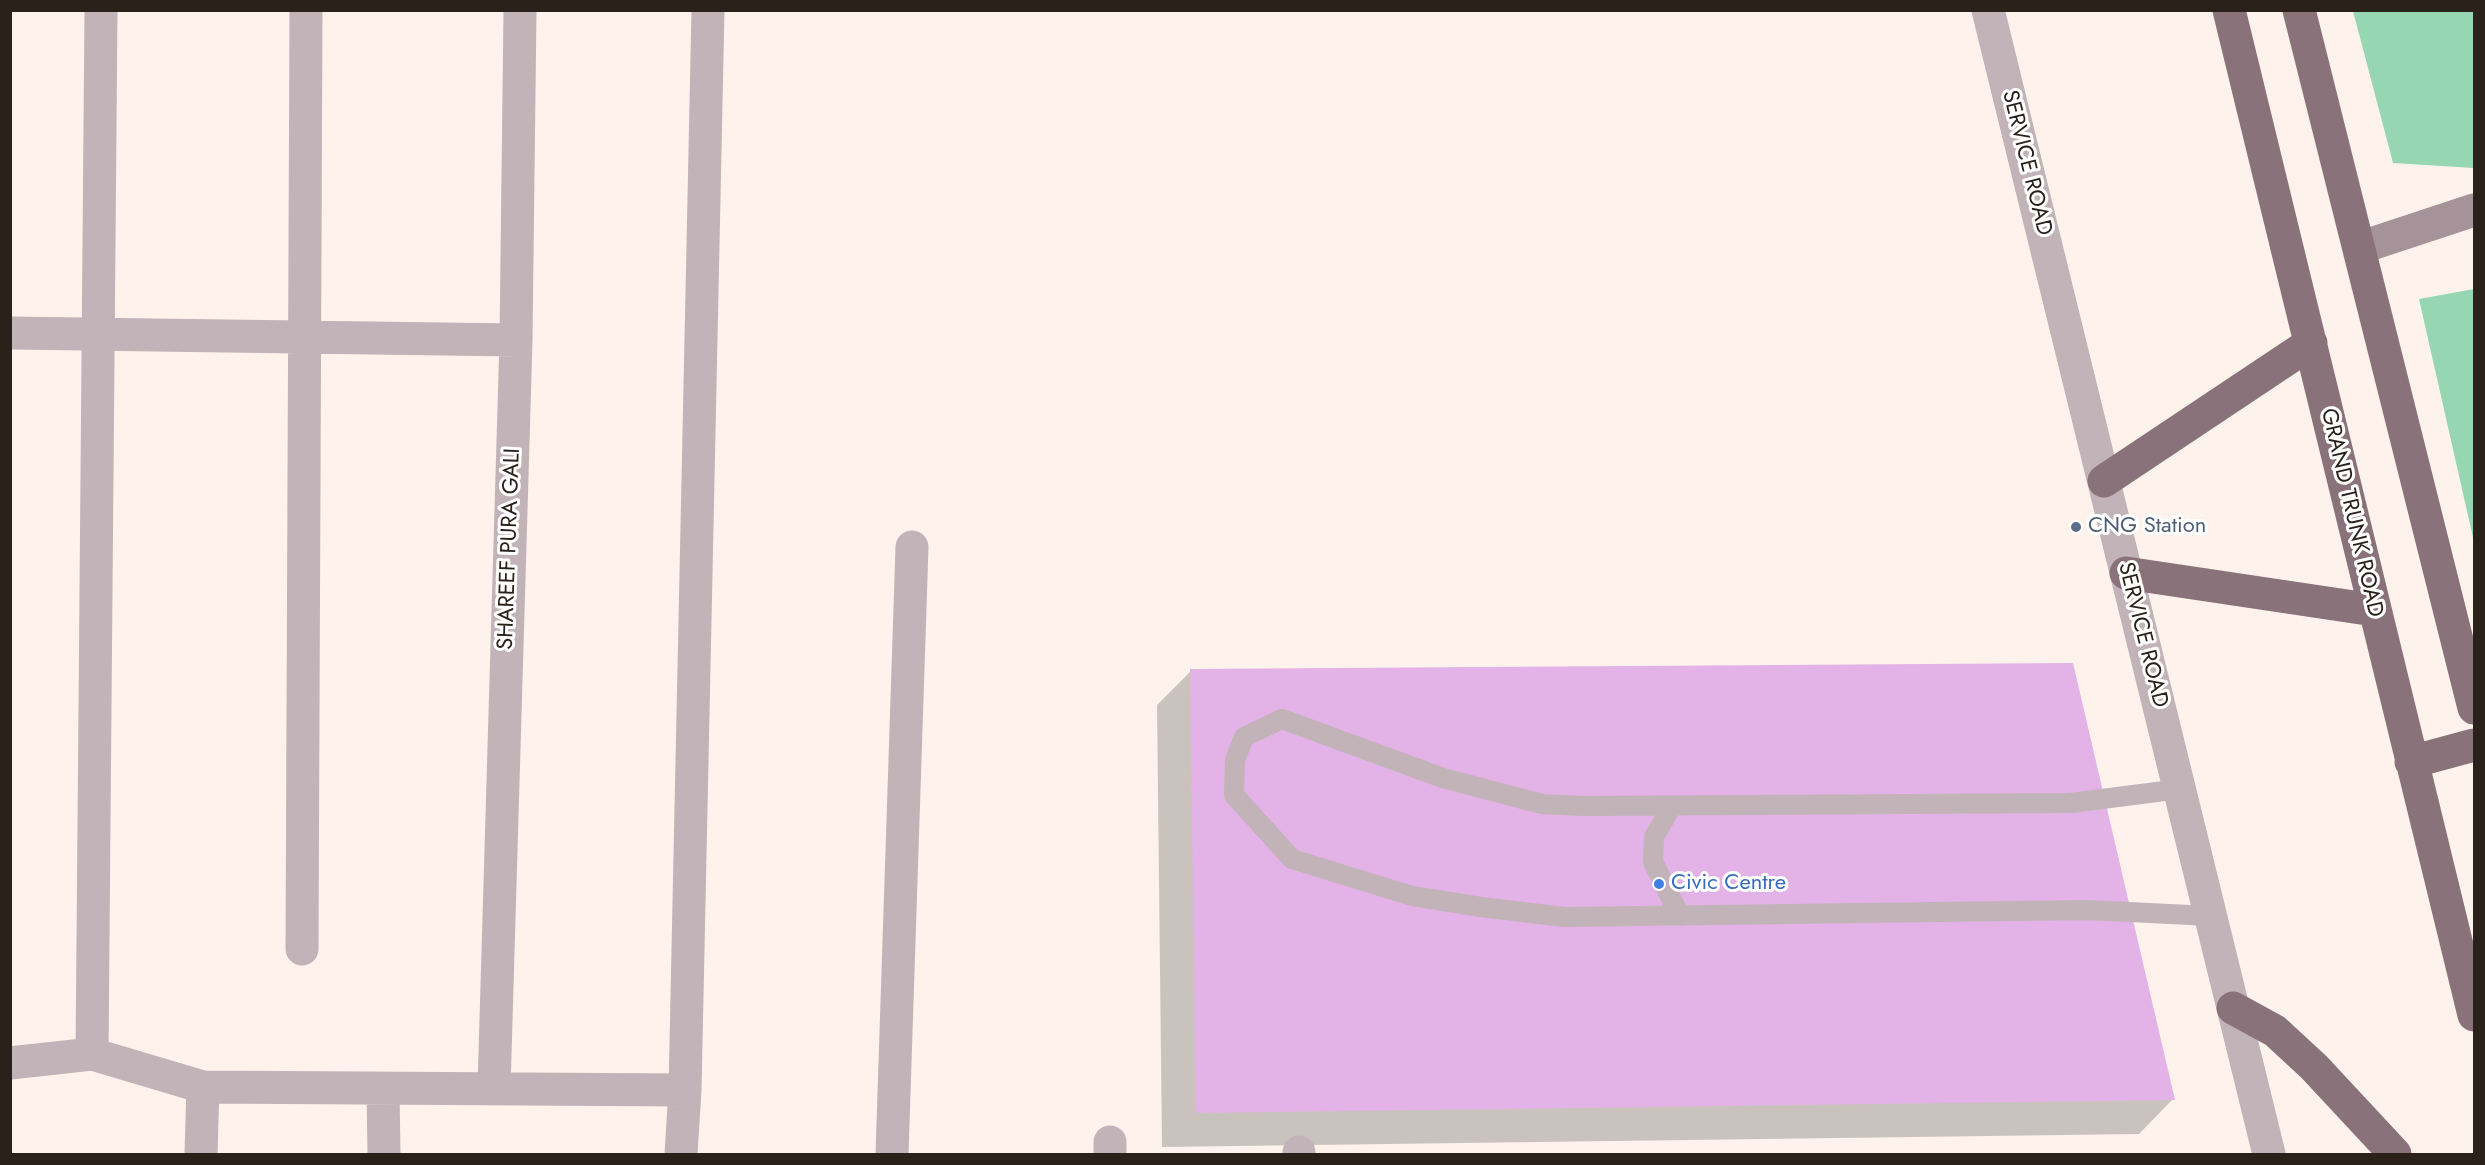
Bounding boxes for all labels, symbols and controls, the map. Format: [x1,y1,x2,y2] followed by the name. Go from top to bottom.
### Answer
[1995,88,2057,238] street label: SERVICE ROAD
[2314,406,2388,620] street label: GRAND TRUNK ROAD
[493,448,527,650] street label: SHAREEF PURA GALI
[2088,514,2206,540] place label: CNG Station
[2069,520,2083,534] marker: CNG Station
[2111,560,2173,710] street label: SERVICE ROAD
[1671,871,1786,897] place label: Civic Centre
[1652,877,1666,891] marker: Civic Centre

